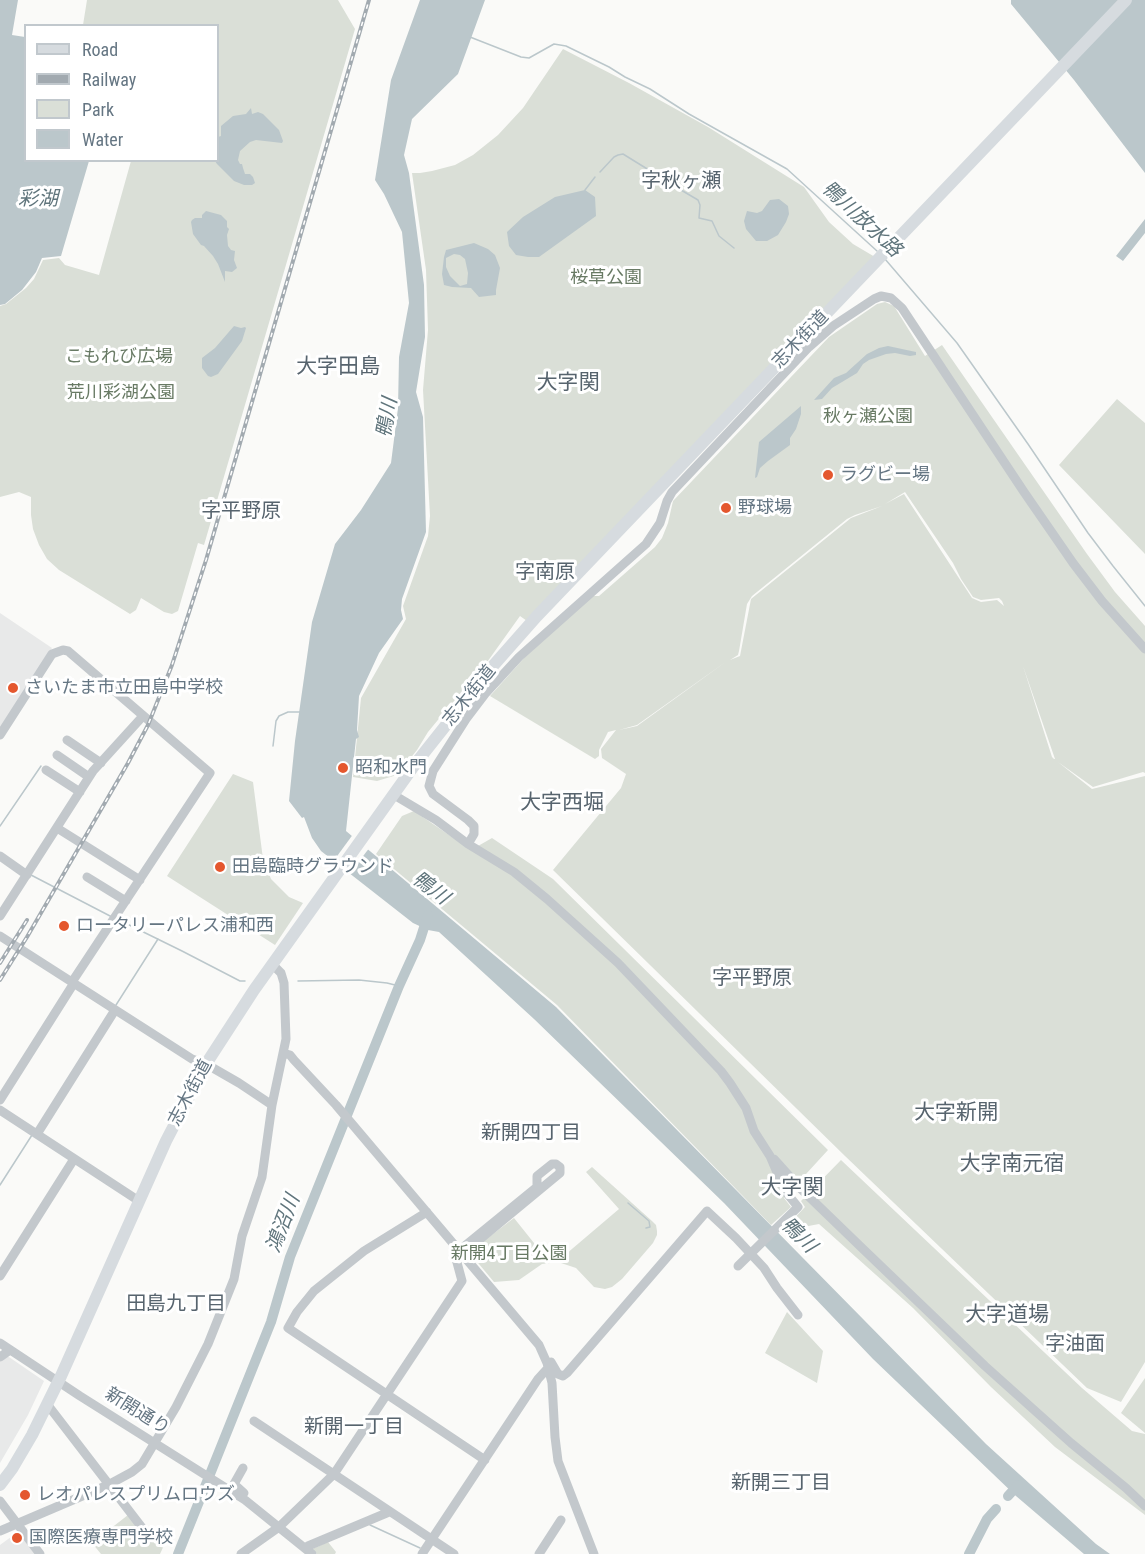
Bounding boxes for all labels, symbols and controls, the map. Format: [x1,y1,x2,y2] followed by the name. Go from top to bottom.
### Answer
[24,24,219,162] legend
[82,39,118,60] text: Road
[82,69,136,90] text: Railway
[82,99,114,120] text: Park
[82,129,123,150] text: Water
[641,170,721,194] district label: 字秋ヶ瀬
[816,177,906,263] water label: 鴨川放水路
[18,188,58,212] water label: 彩湖
[570,267,642,289] park label: 桜草公園
[768,307,834,373] street label: 志木街道
[65,346,173,368] park label: こもれび広場
[296,355,380,381] district label: 大字田島
[537,371,599,397] district label: 大字関
[67,382,175,404] park label: 荒川彩湖公園
[373,396,403,440] water label: 鴨川
[823,406,913,428] park label: 秋ヶ瀬公園
[840,464,930,486] place label: ラグビー場
[821,468,835,482] marker: ラグビー場
[738,497,792,519] place label: 野球場
[201,500,281,524] district label: 字平野原
[719,501,733,515] marker: 野球場
[515,561,575,585] district label: 字南原
[439,661,501,731] street label: 志木街道
[25,677,223,699] place label: さいたま市立田島中学校
[6,681,20,695] marker: さいたま市立田島中学校
[355,757,427,779] place label: 昭和水門
[336,761,350,775] marker: 昭和水門
[520,791,604,817] district label: 大字西堀
[232,856,394,878] place label: 田島臨時グラウンド
[213,860,227,874] marker: 田島臨時グラウンド
[407,867,453,911] water label: 鴨川
[76,915,274,937] place label: ロータリーパレス浦和西
[57,919,71,933] marker: ロータリーパレス浦和西
[712,967,792,991] district label: 字平野原
[165,1056,217,1130] street label: 志木街道
[914,1101,998,1127] district label: 大字新開
[481,1122,581,1146] district label: 新開四丁目
[960,1152,1064,1178] district label: 大字南元宿
[761,1176,823,1202] district label: 大字関
[262,1192,306,1256] water label: 鴻沼川
[775,1213,821,1259] water label: 鴨川
[451,1243,567,1265] park label: 新開4丁目公園
[126,1293,226,1317] district label: 田島九丁目
[965,1303,1049,1329] district label: 大字道場
[1045,1333,1105,1357] district label: 字油面
[101,1384,173,1440] street label: 新開通り
[304,1416,404,1440] district label: 新開一丁目
[731,1472,831,1496] district label: 新開三丁目
[37,1484,235,1506] place label: レオパレスプリムロウズ
[18,1488,32,1502] marker: レオパレスプリムロウズ
[29,1527,173,1549] place label: 国際医療専門学校
[10,1531,24,1545] marker: 国際医療専門学校

